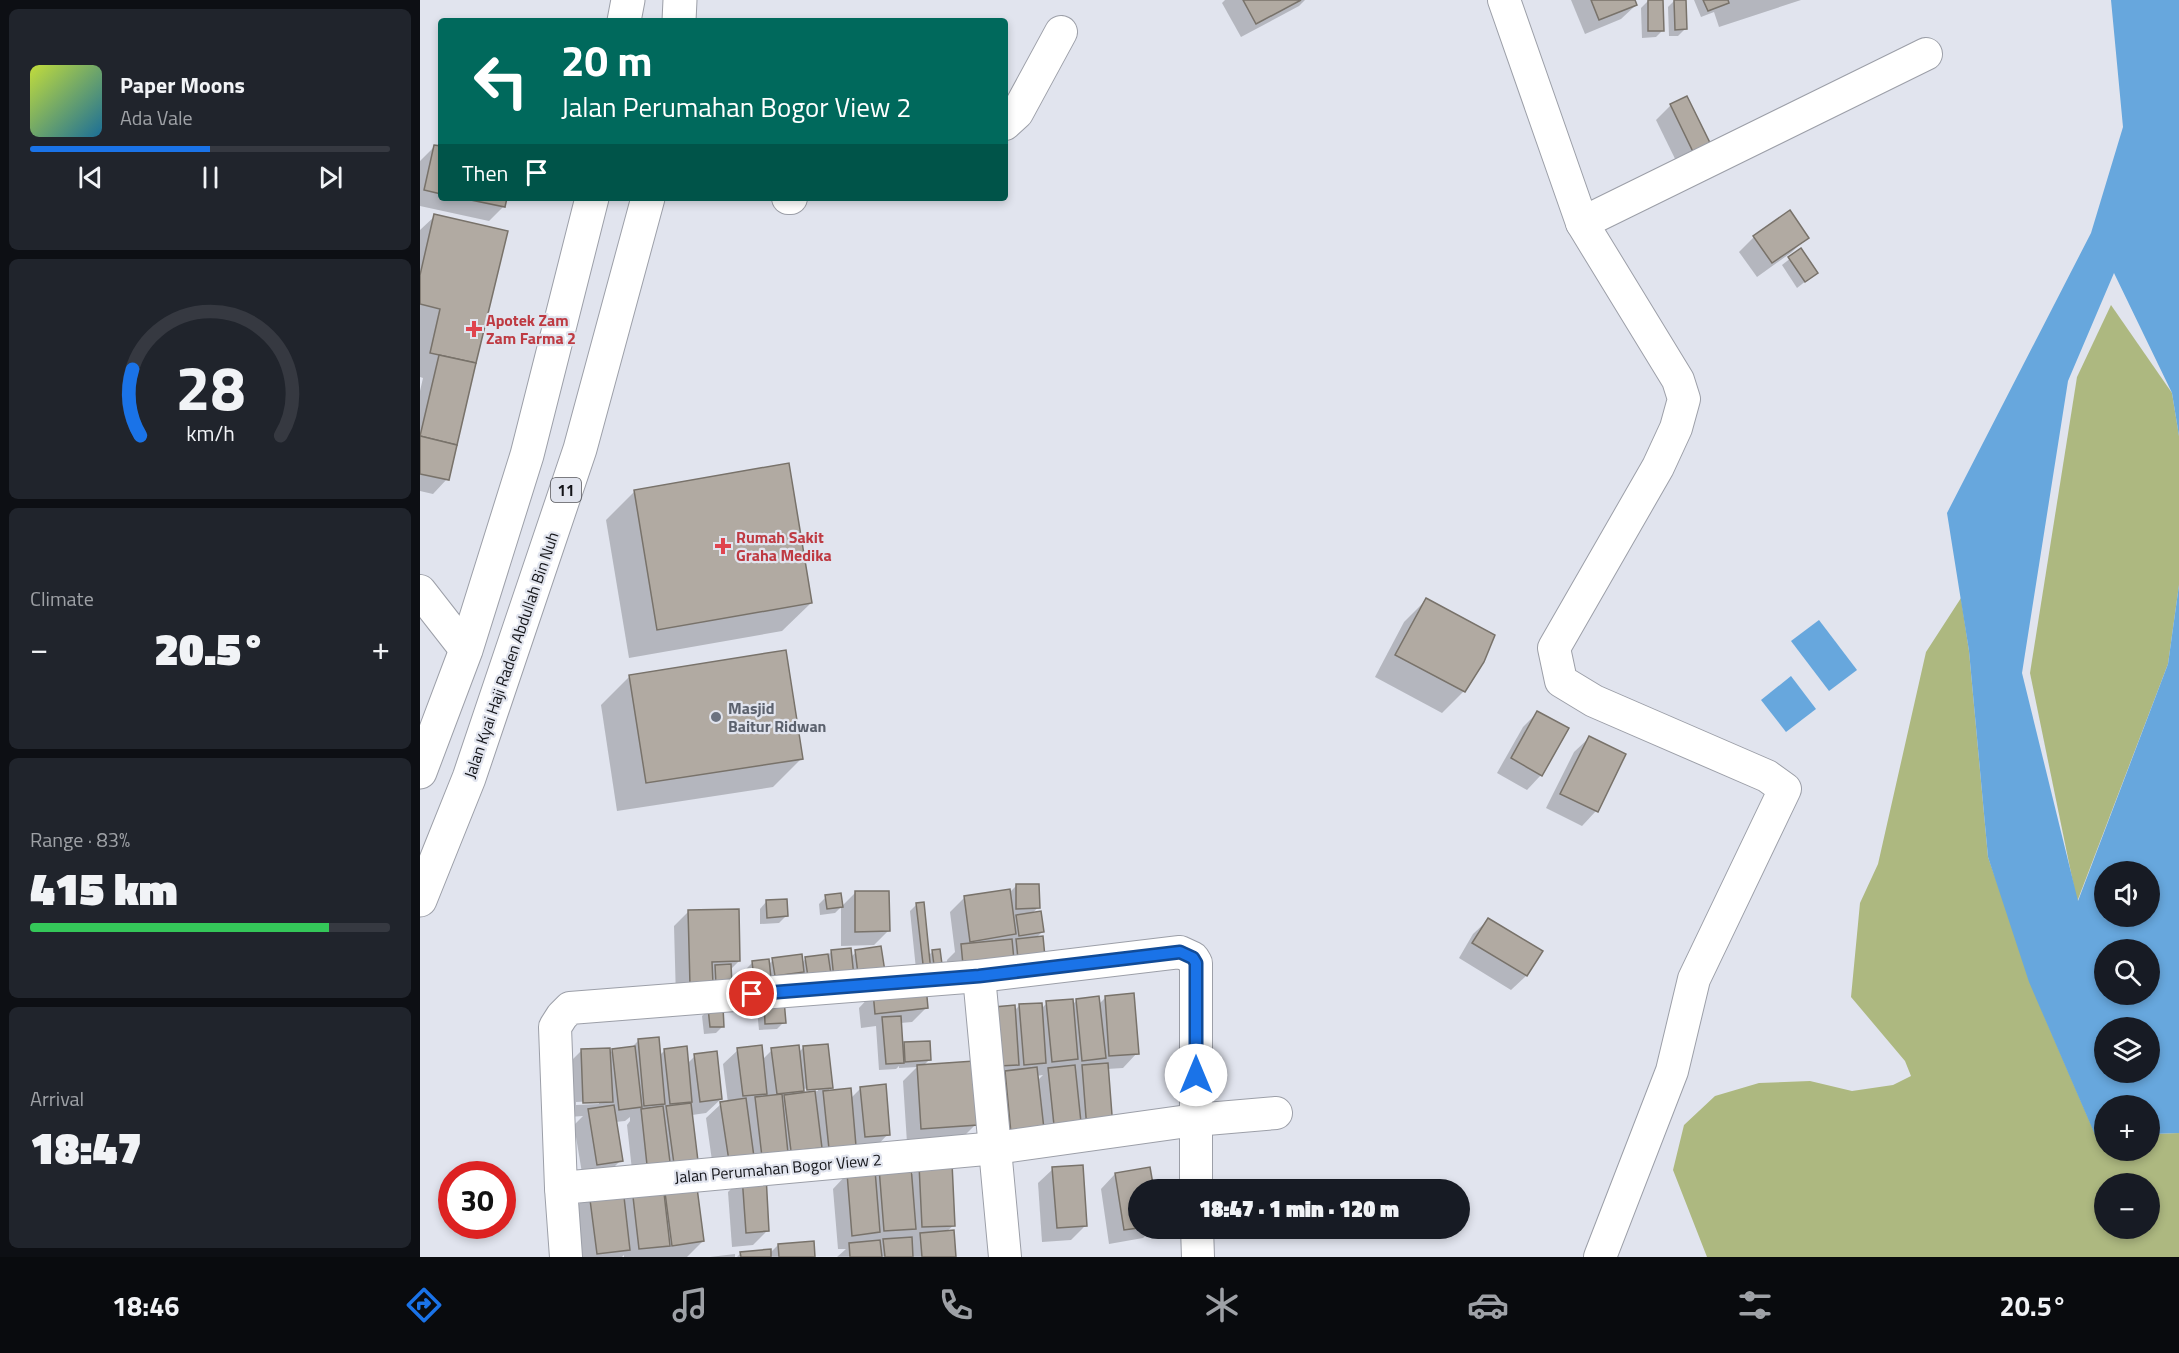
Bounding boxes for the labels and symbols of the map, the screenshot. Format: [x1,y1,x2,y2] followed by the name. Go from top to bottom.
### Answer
[486,308,576,350] place label: Apotek Zam Zam Farma 2
[467,322,481,336] marker: Apotek Zam Zam Farma 2
[551,478,581,502] road number: 11
[736,525,832,567] place label: Rumah Sakit Graha Medika
[457,528,565,782] street label: Jalan Kyai Haji Raden Abdullah Bin Nuh
[714,537,732,555] marker: Rumah Sakit Graha Medika
[728,696,826,738] place label: Masjid Baitur Ridwan
[709,710,723,724] marker: Masjid Baitur Ridwan
[726,968,777,1019] pin
[1164,1043,1228,1107] position arrow
[674,1147,882,1189] street label: Jalan Perumahan Bogor View 2
[438,1161,516,1239] speed limit sign: 30

